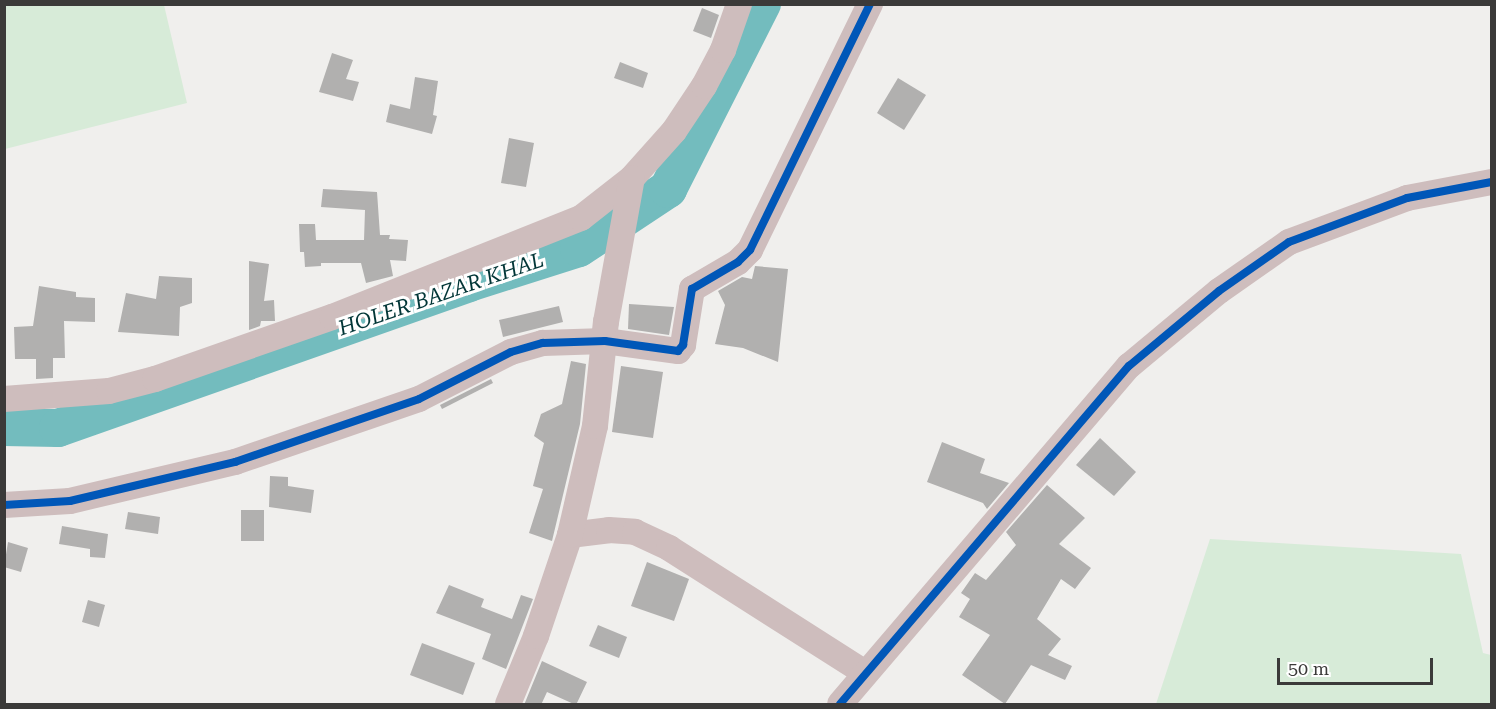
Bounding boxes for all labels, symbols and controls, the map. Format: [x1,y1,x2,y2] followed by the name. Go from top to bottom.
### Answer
[335,247,547,341] water label: HOLER BAZAR KHAL
[1280,646,1436,684] scale bar
[1288,658,1329,679] text: 50 m

